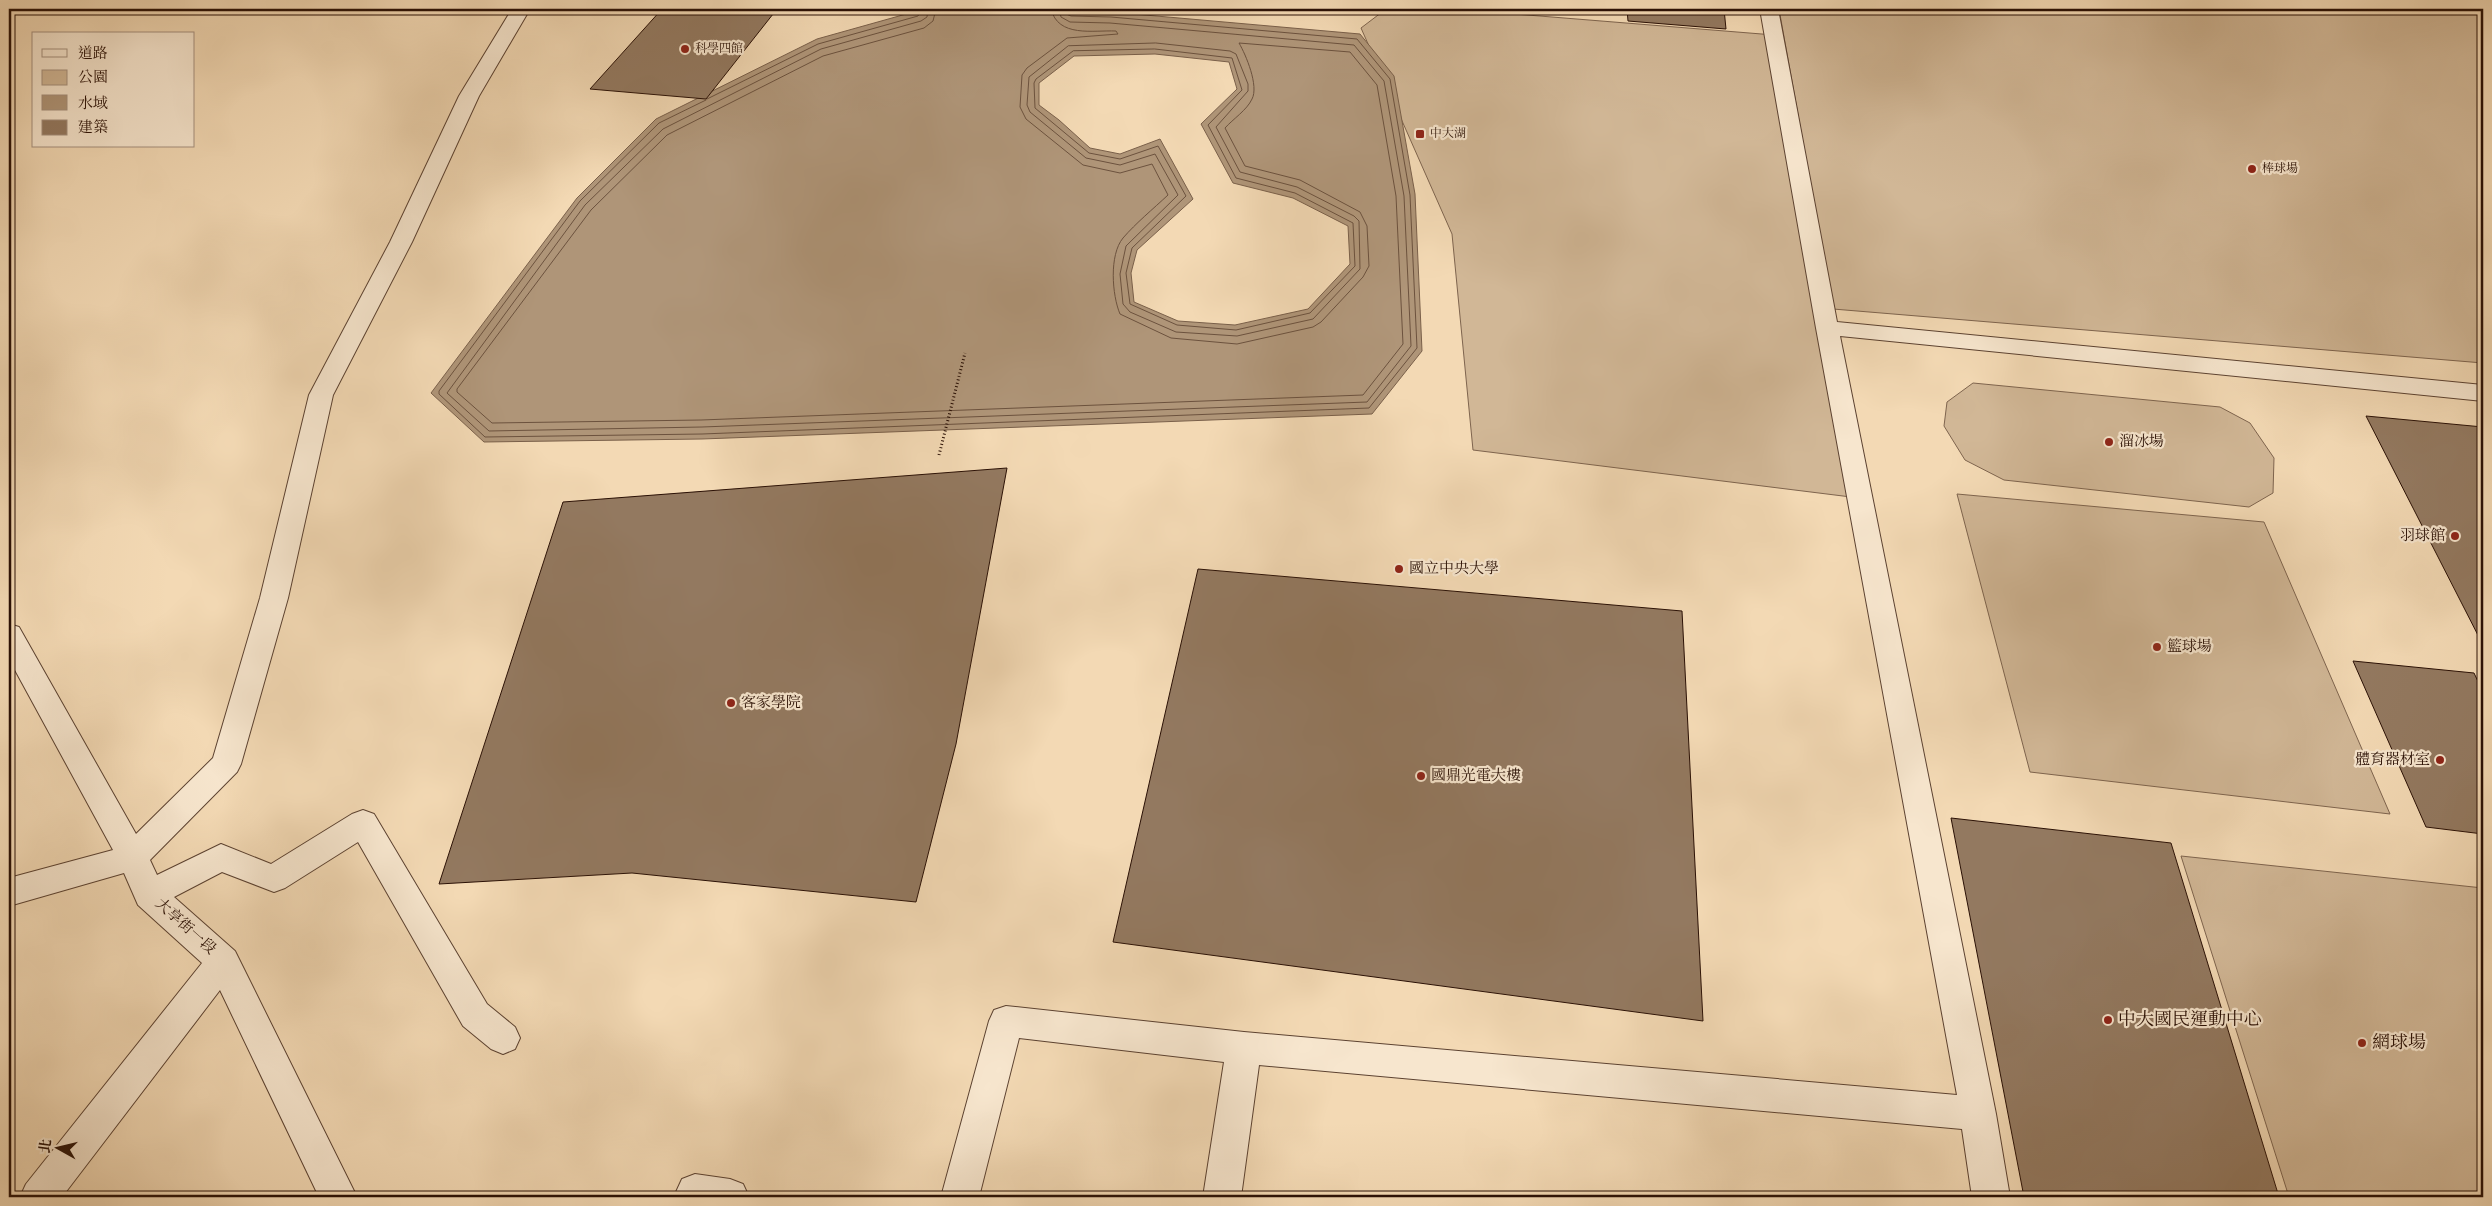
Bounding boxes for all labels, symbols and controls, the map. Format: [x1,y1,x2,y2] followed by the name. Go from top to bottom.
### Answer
[32,32,195,148] legend
[695,41,743,57] place label: 科學四館
[679,43,691,55] marker: 科學四館
[78,44,108,65] text: 道路
[78,68,108,89] text: 公園
[78,94,108,115] text: 水域
[78,118,108,139] text: 建築
[1430,126,1466,142] place label: 中大湖
[1414,128,1426,140] marker: 中大湖
[2262,161,2298,177] place label: 棒球場
[2246,163,2258,175] marker: 棒球場
[2119,432,2164,453] place label: 溜冰場
[2103,436,2115,448] marker: 溜冰場
[2400,526,2445,547] place label: 羽球館
[2449,530,2461,542] marker: 羽球館
[1409,559,1499,580] place label: 國立中央大學
[1393,563,1405,575] marker: 國立中央大學
[2167,637,2212,658] place label: 籃球場
[2151,641,2163,653] marker: 籃球場
[741,693,801,714] place label: 客家學院
[725,697,737,709] marker: 客家學院
[2355,750,2430,771] place label: 體育器材室
[2434,754,2446,766] marker: 體育器材室
[1431,766,1521,787] place label: 國鼎光電大樓
[1415,770,1427,782] marker: 國鼎光電大樓
[150,894,220,960] street label: 大享街一段
[2118,1008,2262,1033] place label: 中大國民運動中心
[2102,1014,2114,1026] marker: 中大國民運動中心
[2372,1031,2426,1056] place label: 網球場
[2356,1037,2368,1049] marker: 網球場
[32,1124,82,1174] north arrow
[36,1138,57,1155] text: 北

